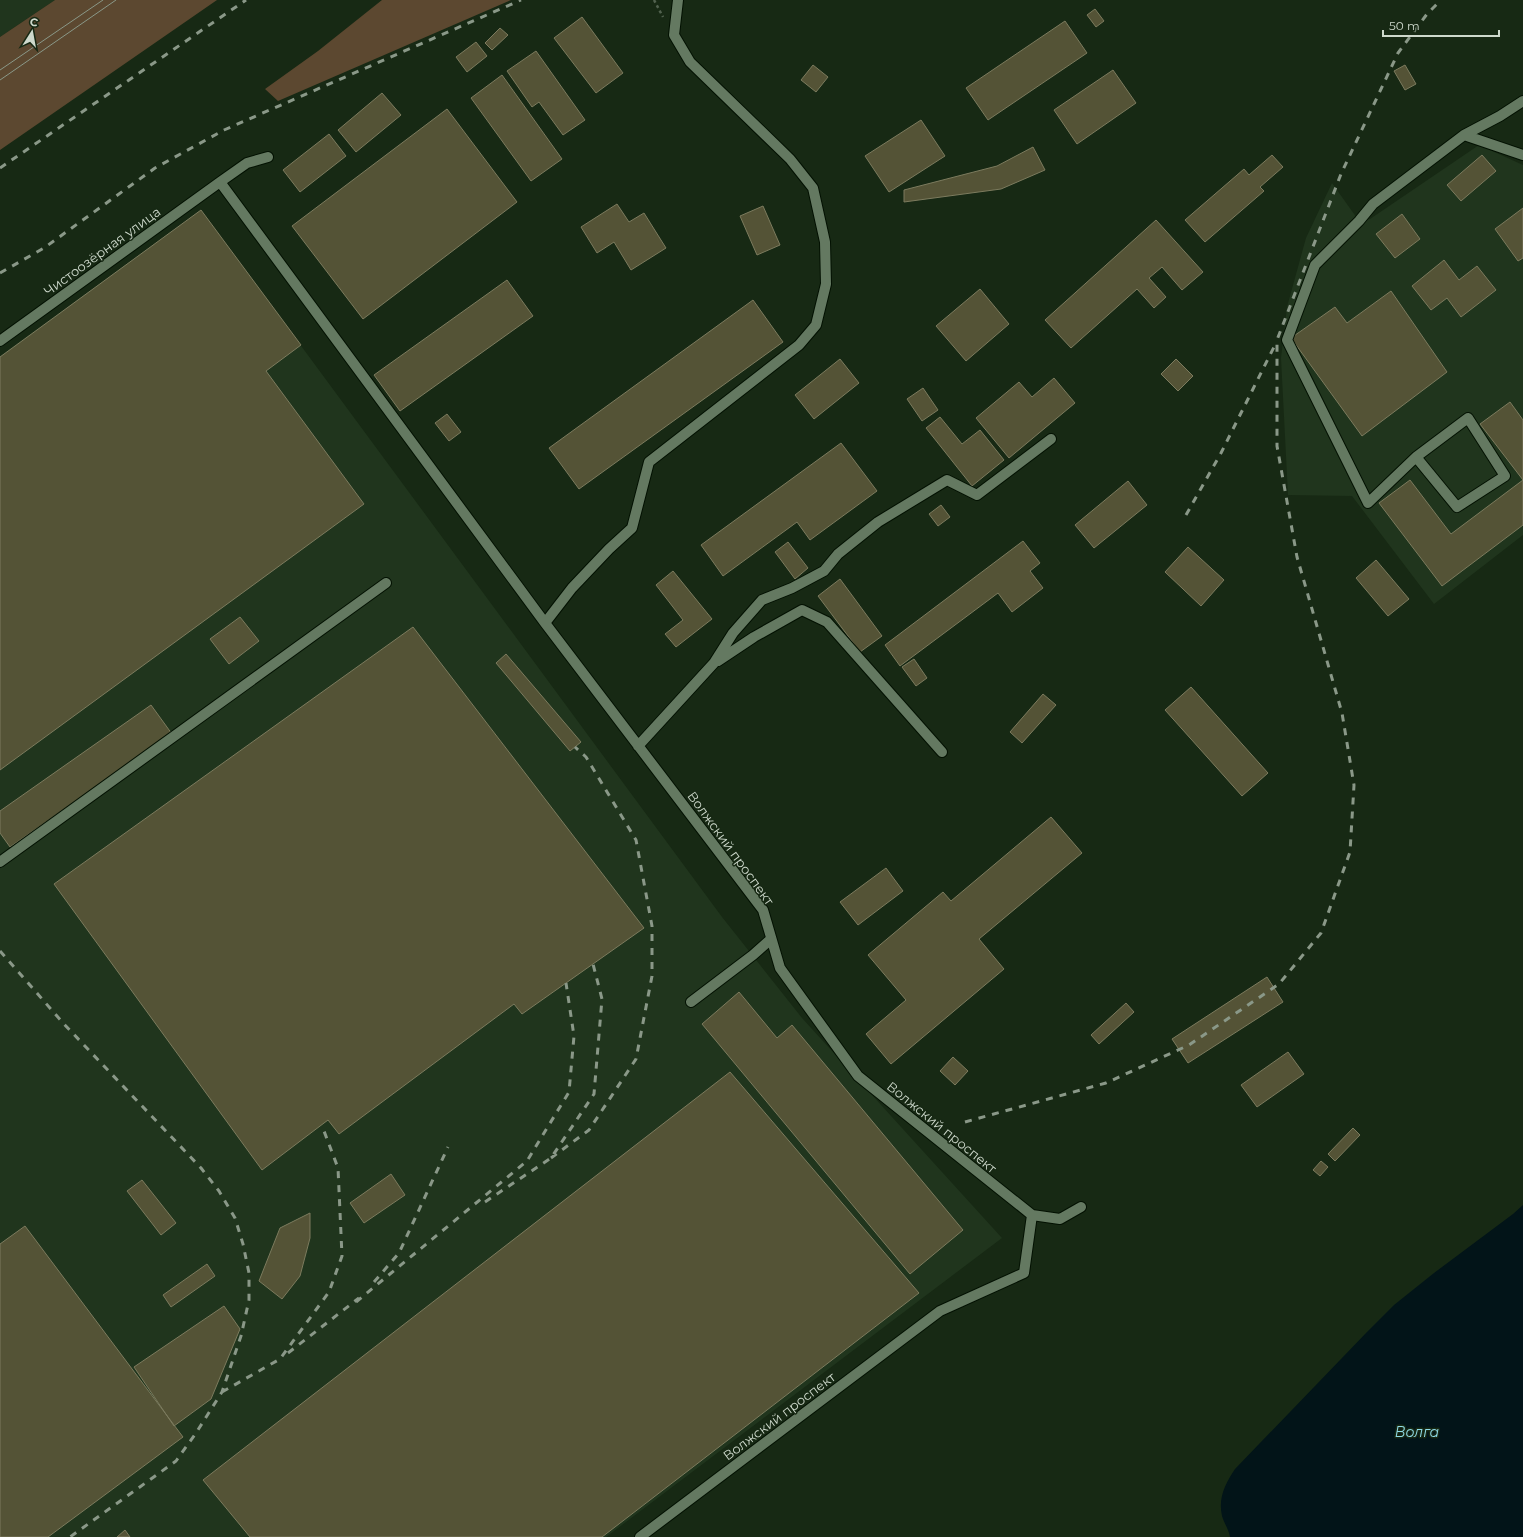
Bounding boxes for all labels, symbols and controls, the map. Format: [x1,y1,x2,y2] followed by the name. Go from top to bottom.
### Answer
[12,12,52,52] north arrow
[1383,12,1499,38] scale bar
[29,15,39,30] text: С
[1389,18,1420,33] text: 50 m
[41,203,163,299] street label: Чистоозёрная улица
[684,788,778,909] street label: Волжский проспект
[884,1078,1001,1177] street label: Волжский проспект
[720,1368,839,1463] street label: Волжский проспект
[1395,1423,1439,1441] water label: Волга

